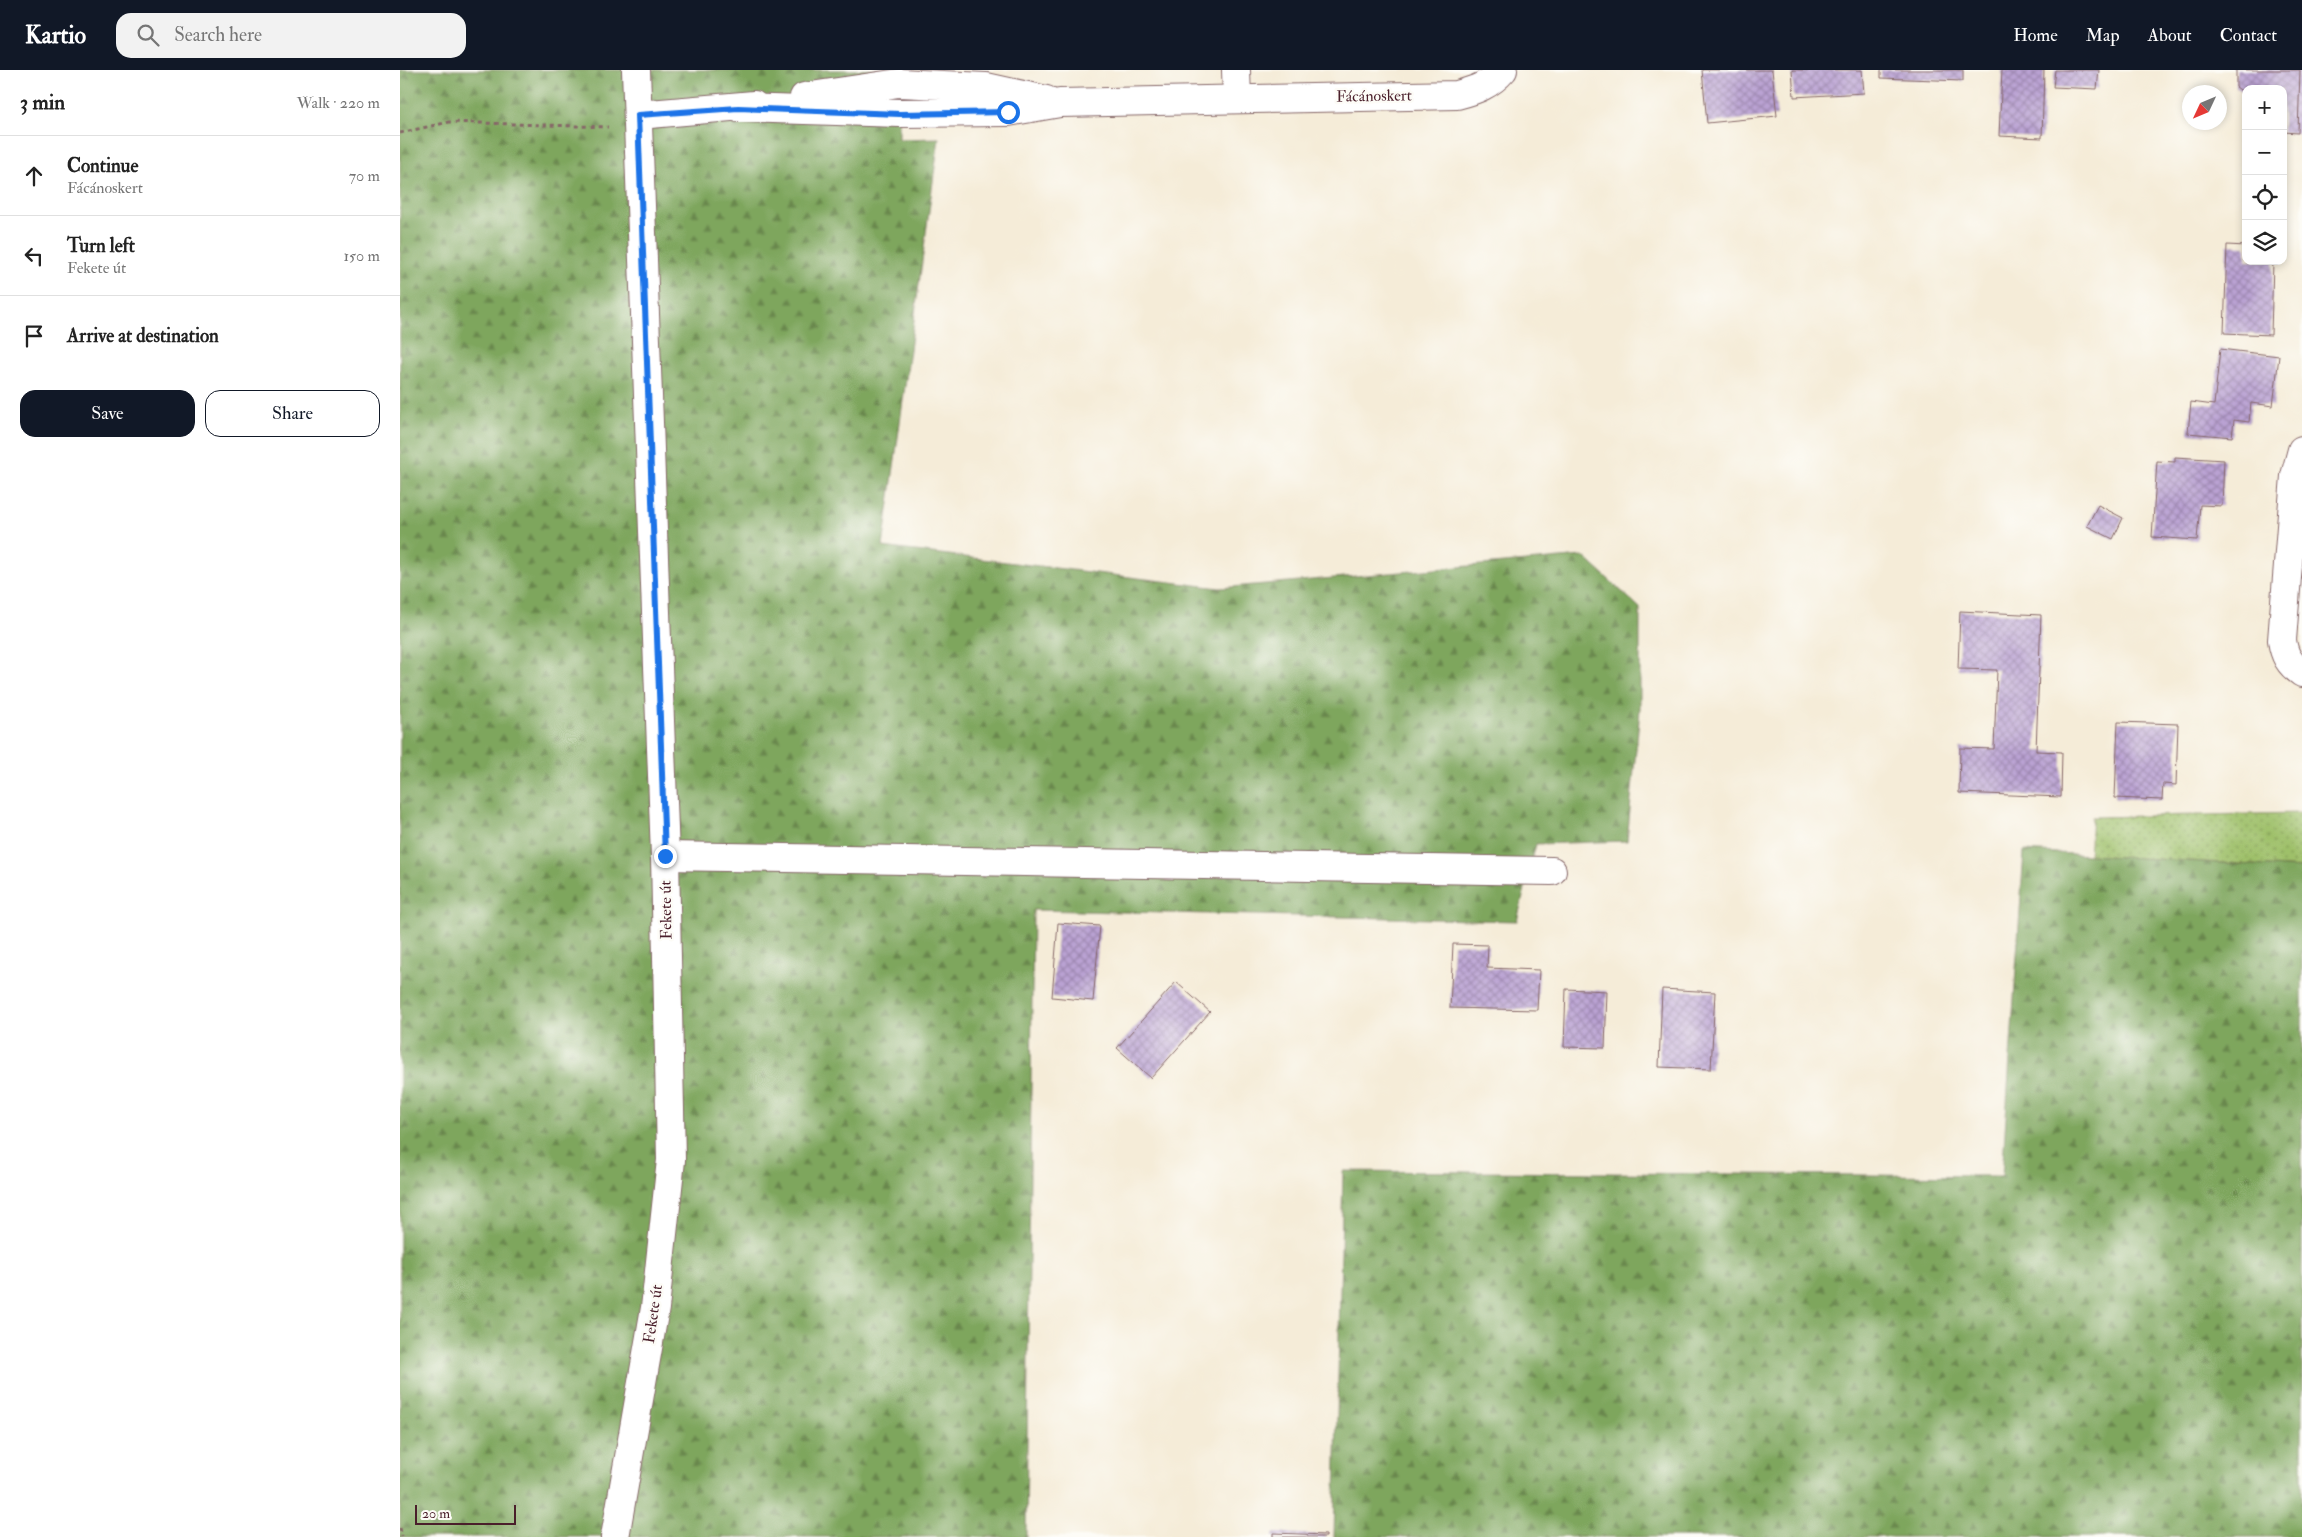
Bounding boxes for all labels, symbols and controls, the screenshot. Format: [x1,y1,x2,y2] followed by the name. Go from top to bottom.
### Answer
[116,13,466,58] search box
[25,20,86,51] text: Kartio
[134,21,162,49] icon: search
[174,23,262,47] text: Search here
[2013,24,2058,47] text: Home
[2086,24,2120,47] text: Map
[2148,24,2192,47] text: About
[2220,24,2277,47] text: Contact
[1336,85,1412,107] street label: Fácánoskert
[2182,85,2227,130] north arrow
[2242,85,2287,265] map controls
[2242,85,2287,130] button: +
[20,89,65,116] text: 3 min
[297,93,380,113] text: Walk · 220 m
[997,101,1020,124] route start
[2242,130,2287,175] button: −
[67,154,138,178] text: Continue
[20,162,48,190] icon: ahead
[349,166,380,186] text: 70 m
[2242,175,2287,220] button: locate
[67,178,143,198] text: Fácánoskert
[2242,220,2287,265] button: layers
[67,234,135,258] text: Turn left
[20,242,48,270] icon: left
[343,246,380,266] text: 150 m
[67,258,126,278] text: Fekete út
[20,322,48,350] icon: arrive
[67,324,219,348] text: Arrive at destination
[20,390,195,437] button: Save
[205,390,380,437] button: Share
[654,845,677,868] route end
[655,880,677,940] street label: Fekete út
[639,1283,667,1345] street label: Fekete út
[415,1502,516,1525] scale bar
[422,1505,450,1522] text: 20 m

